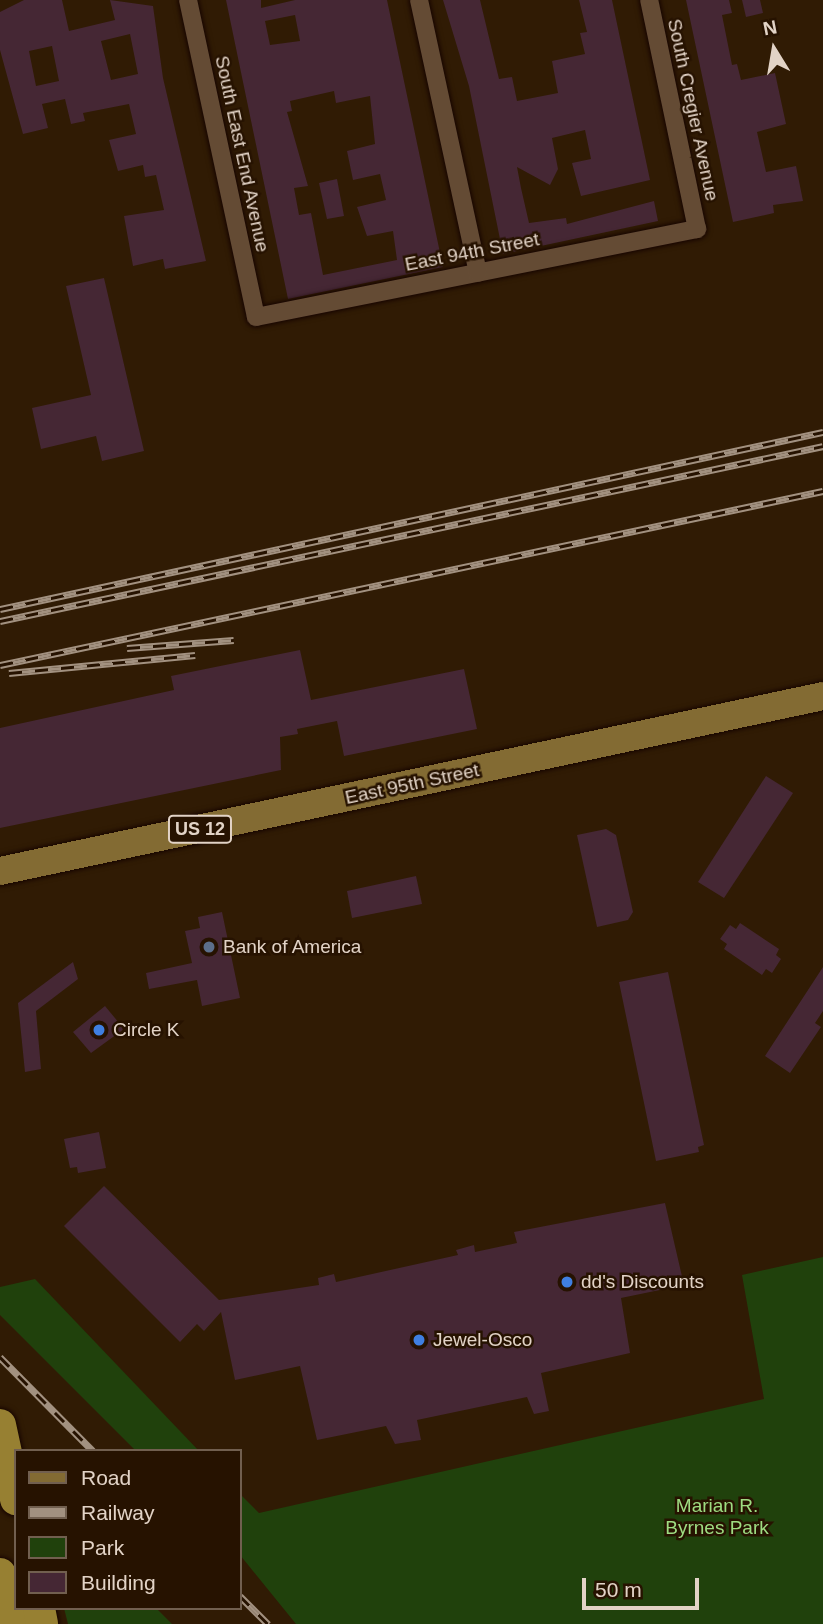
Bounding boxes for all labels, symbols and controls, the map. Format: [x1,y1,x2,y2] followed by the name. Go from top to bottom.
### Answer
[739,14,809,84] north arrow
[662,16,724,204] street label: South Cregier Avenue
[761,16,779,40] text: N
[210,53,274,255] street label: South East End Avenue
[403,228,541,276] street label: East 94th Street
[343,759,481,809] street label: East 95th Street
[167,814,233,844] road number: US 12
[223,936,362,958] place label: Bank of America
[201,939,217,955] marker: Bank of America
[113,1019,180,1041] place label: Circle K
[91,1022,107,1038] marker: Circle K
[581,1271,704,1293] place label: dd's Discounts
[559,1274,575,1290] marker: dd's Discounts
[433,1329,532,1351] place label: Jewel-Osco
[411,1332,427,1348] marker: Jewel-Osco
[14,1449,242,1610] legend
[81,1466,131,1489] text: Road
[665,1495,769,1539] park label: Marian R. Byrnes Park
[81,1501,155,1524] text: Railway
[81,1536,124,1559] text: Park
[585,1564,702,1608] scale bar
[81,1571,156,1594] text: Building
[595,1578,642,1601] text: 50 m

